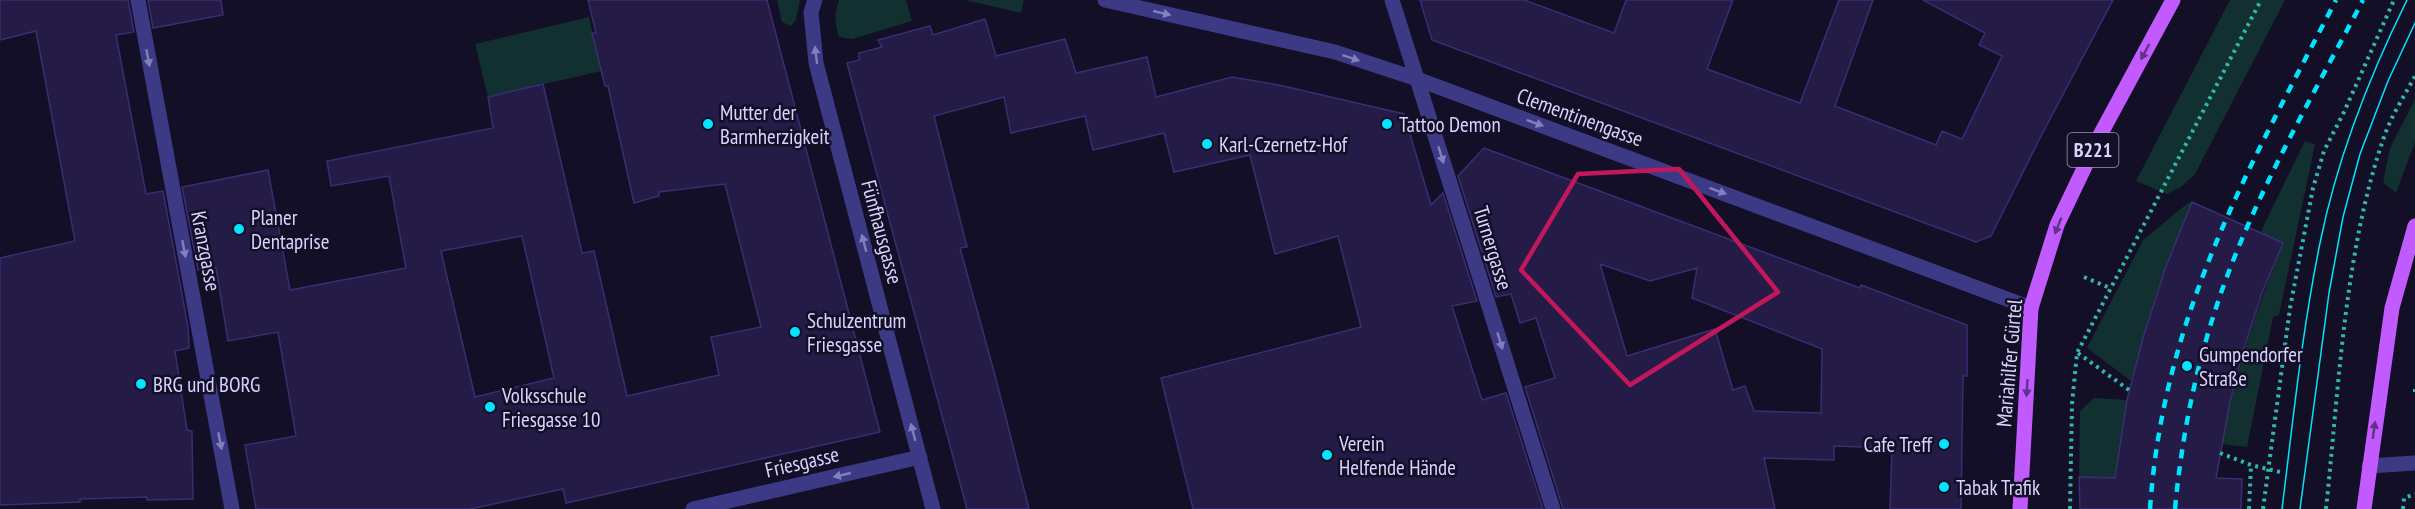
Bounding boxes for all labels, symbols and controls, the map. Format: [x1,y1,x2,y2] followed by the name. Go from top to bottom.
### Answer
[1152,9,1171,18] one-way arrow
[2140,43,2150,60] one-way arrow
[811,45,820,64] one-way arrow
[144,48,153,67] one-way arrow
[1342,53,1360,63] one-way arrow
[1513,82,1647,152] street label: Clementinengasse
[720,99,830,150] place label: Mutter der Barmherzigkeit
[1399,111,1501,138] place label: Tattoo Demon
[701,117,715,131] marker: Mutter der Barmherzigkeit
[1380,117,1394,131] marker: Tattoo Demon
[1526,118,1544,128] one-way arrow
[1219,131,1348,158] place label: Karl-Czernetz-Hof
[2068,133,2118,167] road number: B221
[1200,137,1214,151] marker: Karl-Czernetz-Hof
[1437,146,1446,164] one-way arrow
[855,177,909,287] street label: Fünfhausgasse
[1709,187,1727,196] one-way arrow
[1467,203,1519,293] street label: Turnergasse
[251,204,329,255] place label: Planer Dentaprise
[185,209,227,293] street label: Kranzgasse
[2053,217,2062,235] one-way arrow
[232,222,246,236] marker: Planer Dentaprise
[858,234,868,253] one-way arrow
[180,240,189,259] one-way arrow
[1990,298,2028,428] street label: Mariahilfer Gürtel
[807,307,906,358] place label: Schulzentrum Friesgasse
[788,325,802,339] marker: Schulzentrum Friesgasse
[1495,332,1505,350] one-way arrow
[2199,341,2303,392] place label: Gumpendorfer Straße
[2180,359,2194,373] marker: Gumpendorfer Straße
[153,371,260,398] place label: BRG und BORG
[134,377,148,391] marker: BRG und BORG
[2022,378,2031,397] one-way arrow
[501,382,600,433] place label: Volksschule Friesgasse 10
[483,400,497,414] marker: Volksschule Friesgasse 10
[2370,421,2379,440] one-way arrow
[908,423,918,441] one-way arrow
[1338,430,1456,481] place label: Verein Helfende Hände
[1864,431,1933,458] place label: Cafe Treff
[216,432,225,451] one-way arrow
[1937,437,1951,451] marker: Cafe Treff
[762,440,842,484] street label: Friesgasse
[1320,448,1334,462] marker: Verein Helfende Hände
[833,470,851,480] one-way arrow
[1956,474,2040,501] place label: Tabak Trafik
[1937,480,1951,494] marker: Tabak Trafik

